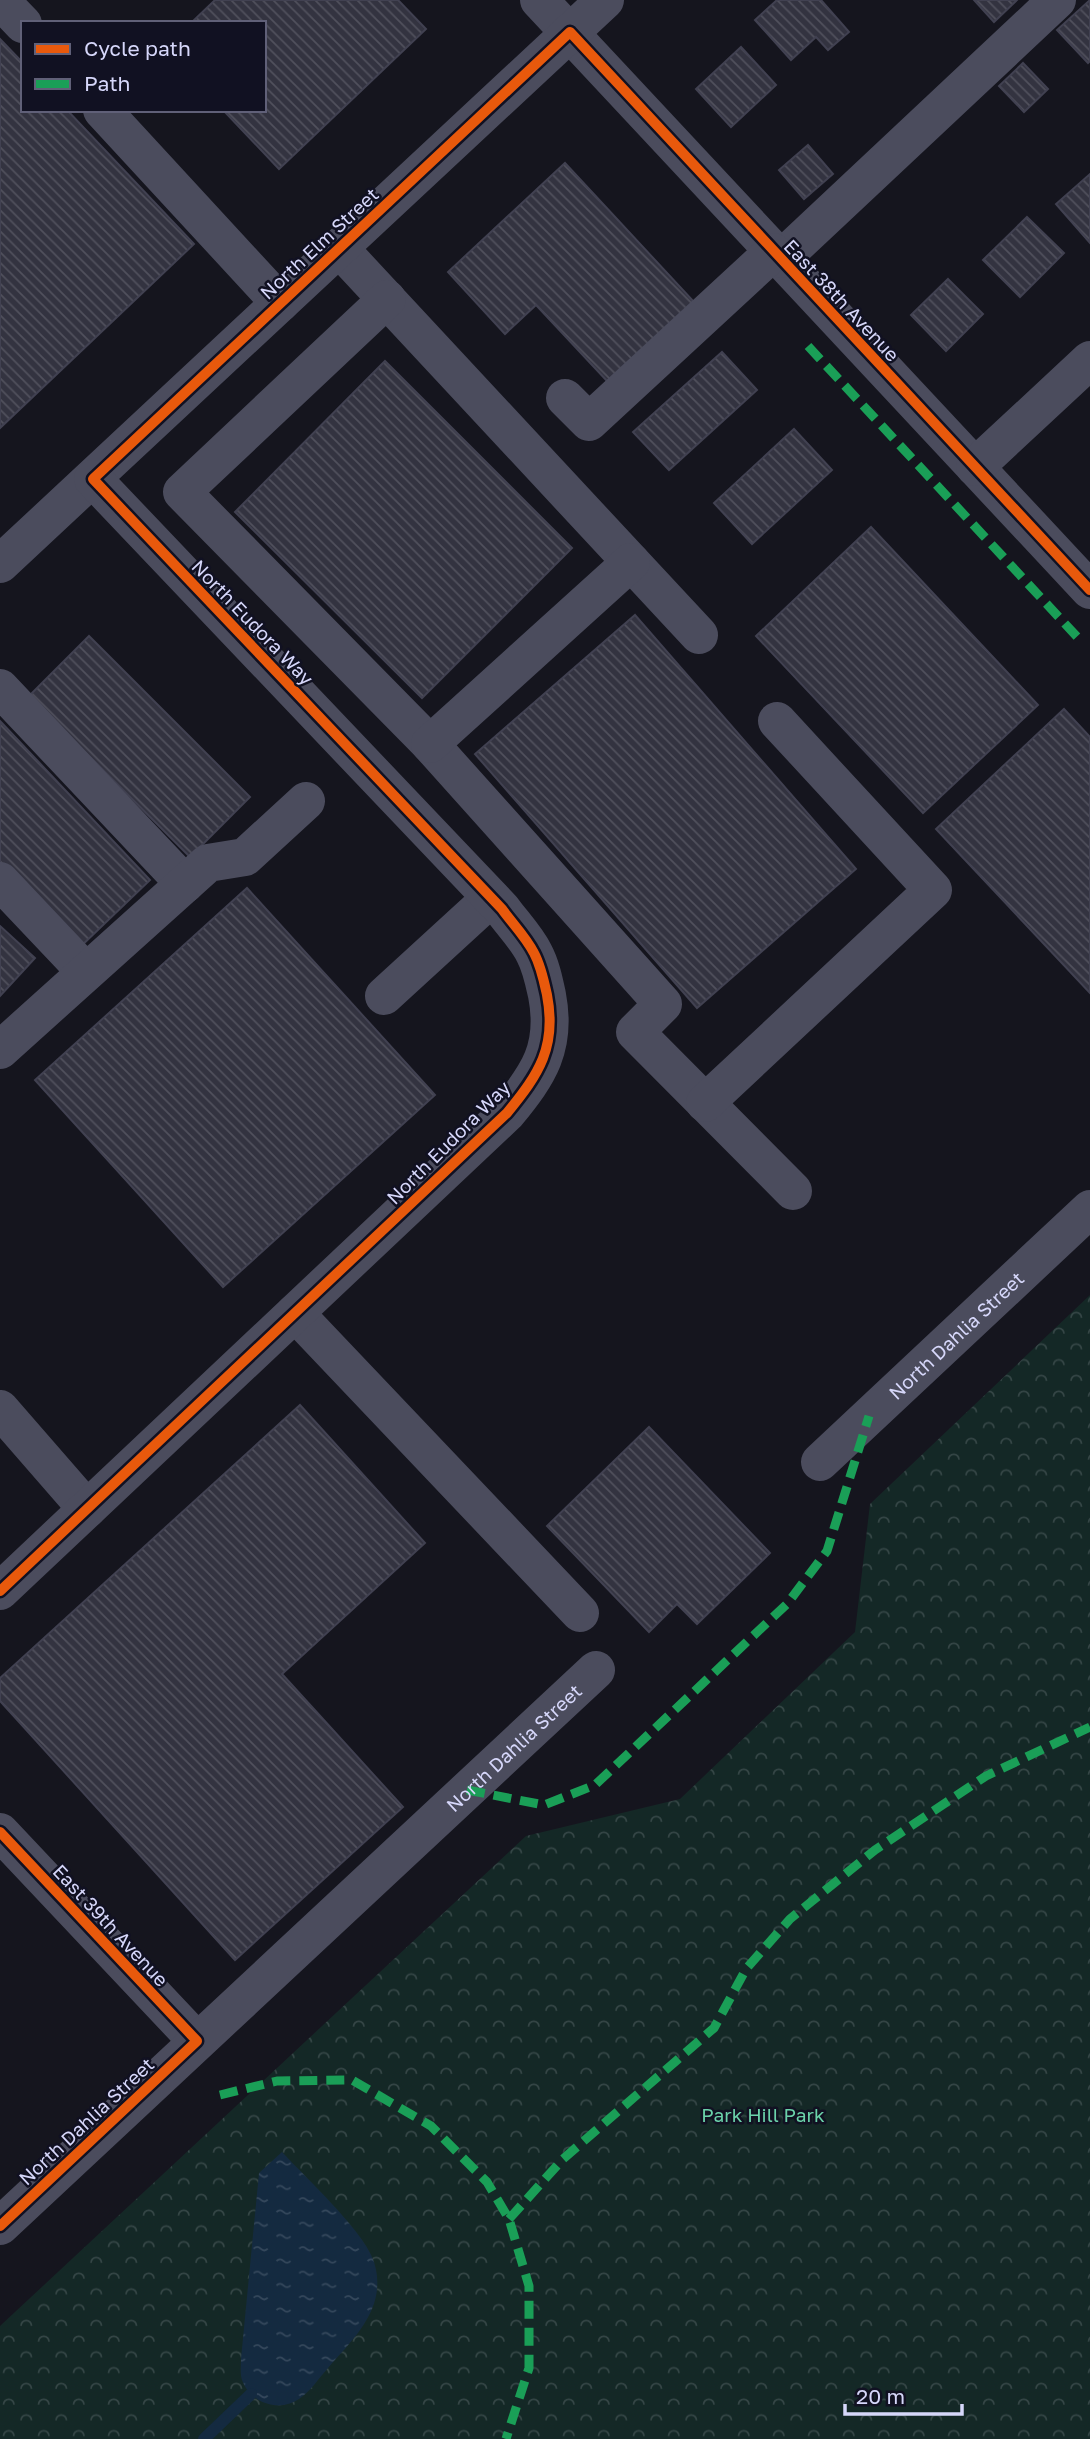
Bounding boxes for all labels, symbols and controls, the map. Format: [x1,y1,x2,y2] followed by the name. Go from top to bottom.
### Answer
[21,21,266,112] legend
[84,35,191,61] text: Cycle path
[84,70,131,96] text: Path
[255,182,383,304] street label: North Elm Street
[780,234,904,366] street label: East 38th Avenue
[187,555,319,690] street label: North Eudora Way
[382,1075,515,1208] street label: North Eudora Way
[883,1266,1028,1404] street label: North Dahlia Street
[441,1679,586,1816] street label: North Dahlia Street
[49,1859,173,1991] street label: East 39th Avenue
[14,2052,158,2190] street label: North Dahlia Street
[701,2103,825,2126] park label: Park Hill Park
[845,2372,962,2416] scale bar
[856,2383,905,2409] text: 20 m

